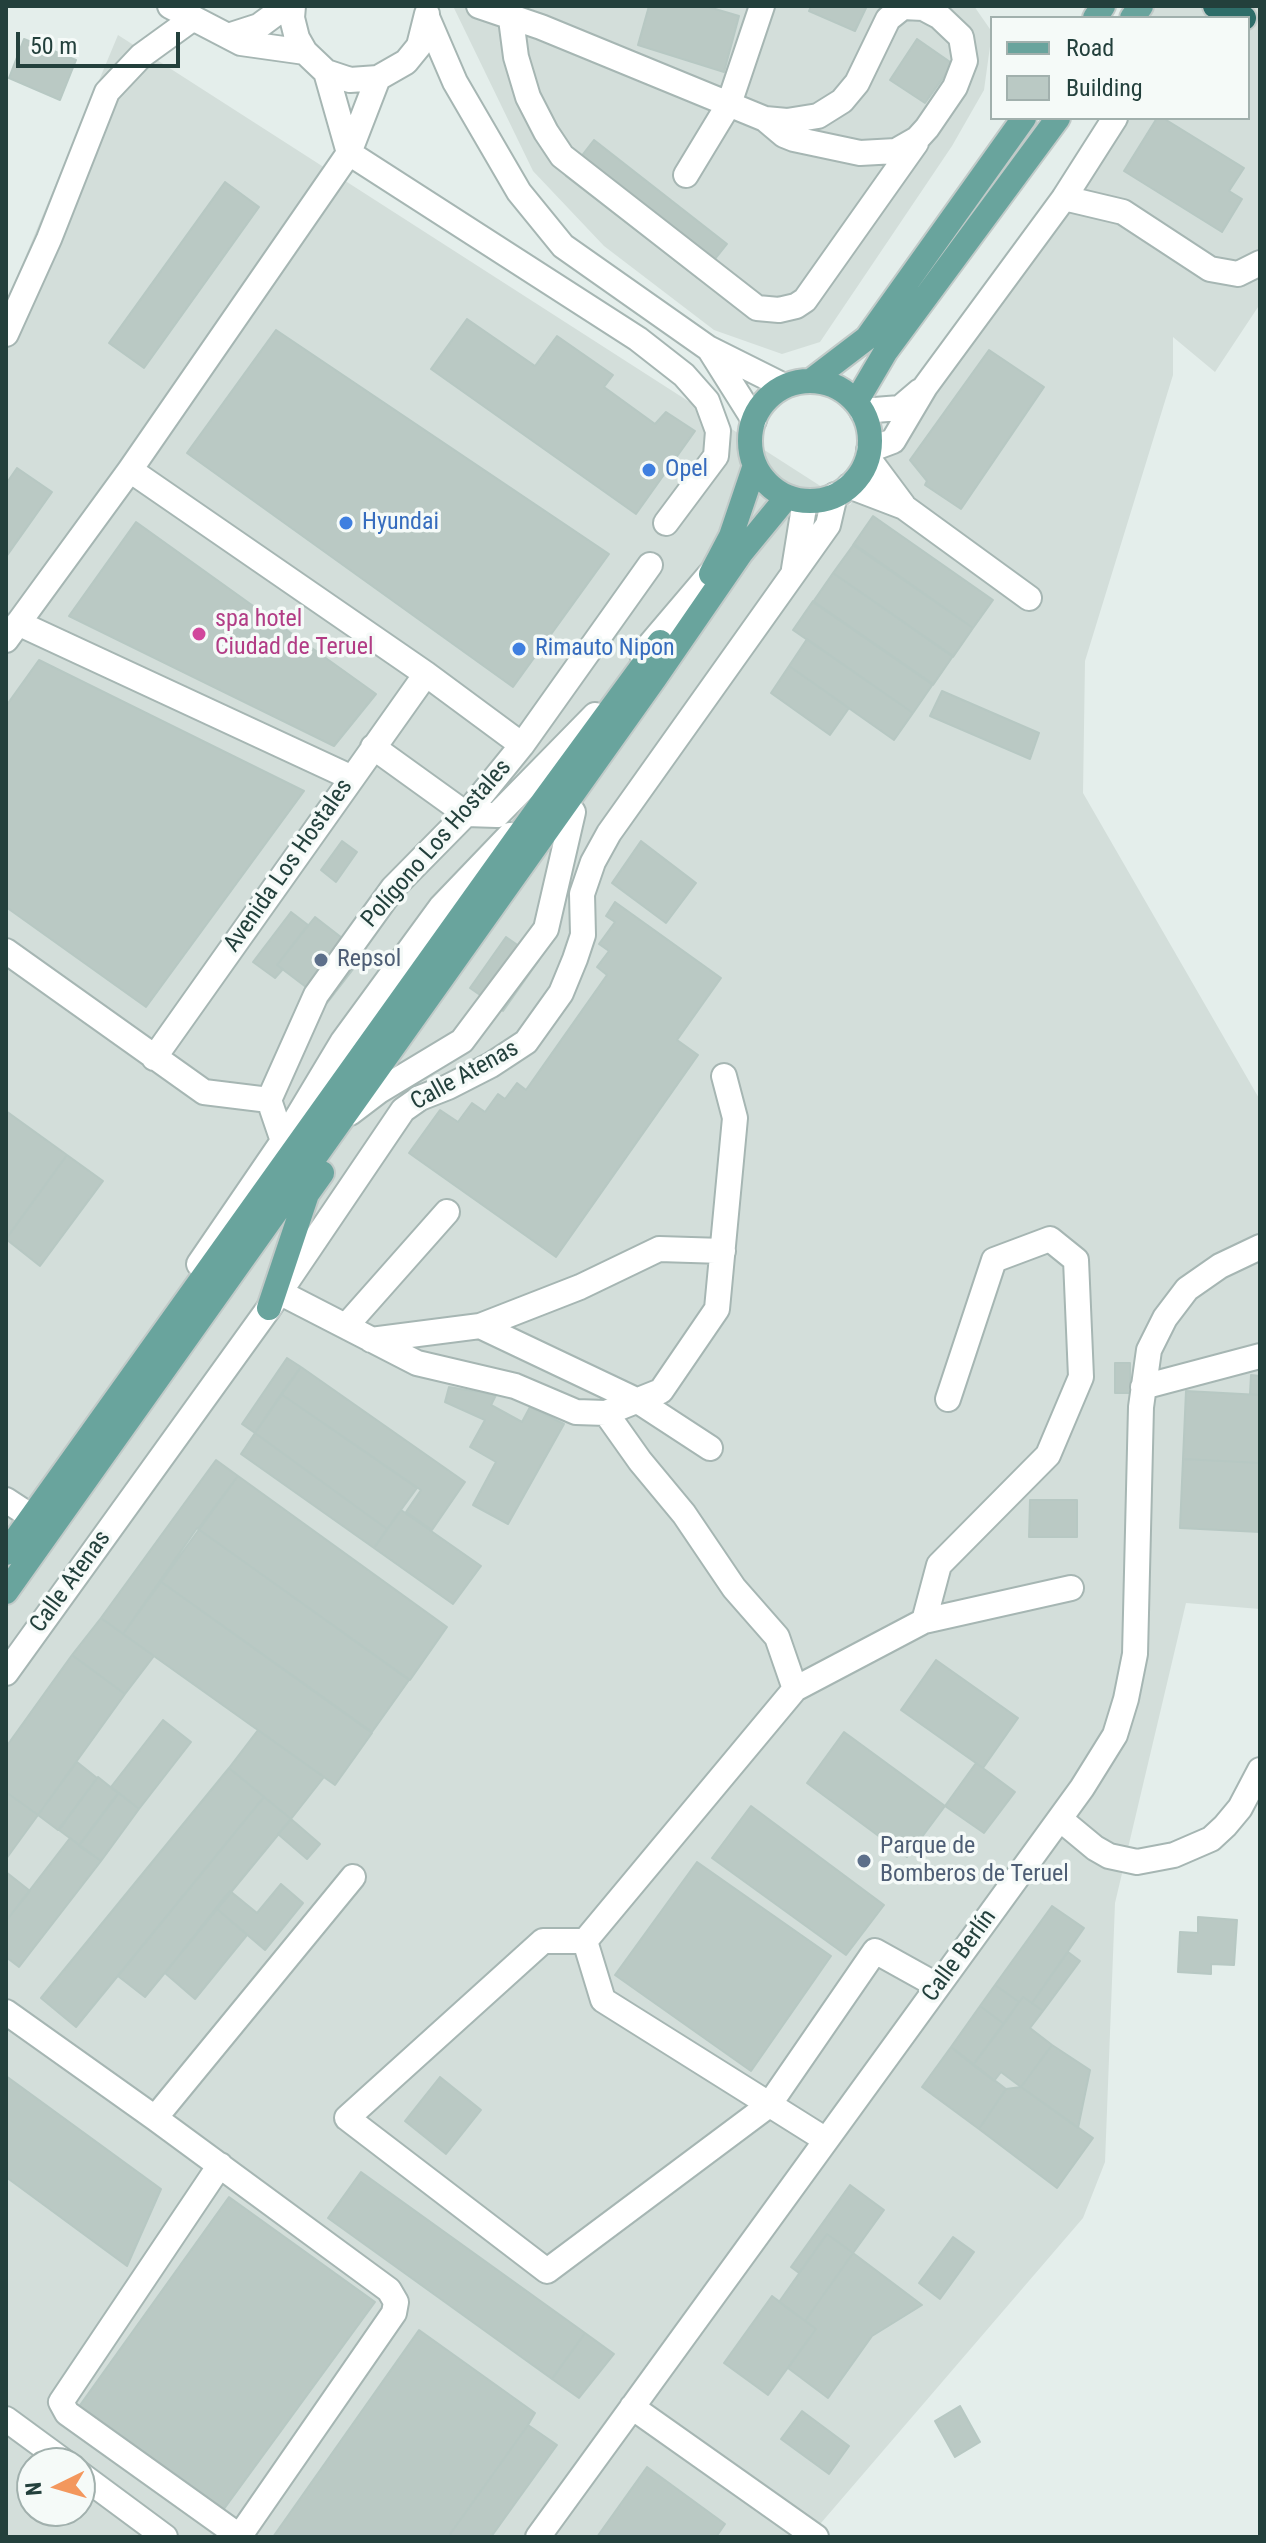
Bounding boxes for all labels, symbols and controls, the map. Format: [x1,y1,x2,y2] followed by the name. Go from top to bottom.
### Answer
[20,16,184,66] scale bar
[990,16,1250,120] legend
[30,32,77,60] text: 50 m
[1066,34,1114,62] text: Road
[1066,74,1143,102] text: Building
[665,456,708,484] place label: Opel
[640,461,658,479] marker: Opel
[362,509,439,537] place label: Hyundai
[337,514,355,532] marker: Hyundai
[215,606,373,662] place label: spa hotel Ciudad de Teruel
[190,625,208,643] marker: spa hotel Ciudad de Teruel
[535,635,675,663] place label: Rimauto Nipon
[510,640,528,658] marker: Rimauto Nipon
[356,754,518,934] street label: Polígono Los Hostales
[218,774,360,958] street label: Avenida Los Hostales
[337,946,401,974] place label: Repsol
[312,951,330,969] marker: Repsol
[406,1035,524,1117] street label: Calle Atenas
[24,1525,118,1639] street label: Calle Atenas
[880,1833,1069,1889] place label: Parque de Bomberos de Teruel
[855,1852,873,1870] marker: Parque de Bomberos de Teruel
[917,1904,1003,2008] street label: Calle Berlín
[16,2447,96,2527] north arrow
[21,2481,47,2497] text: N

